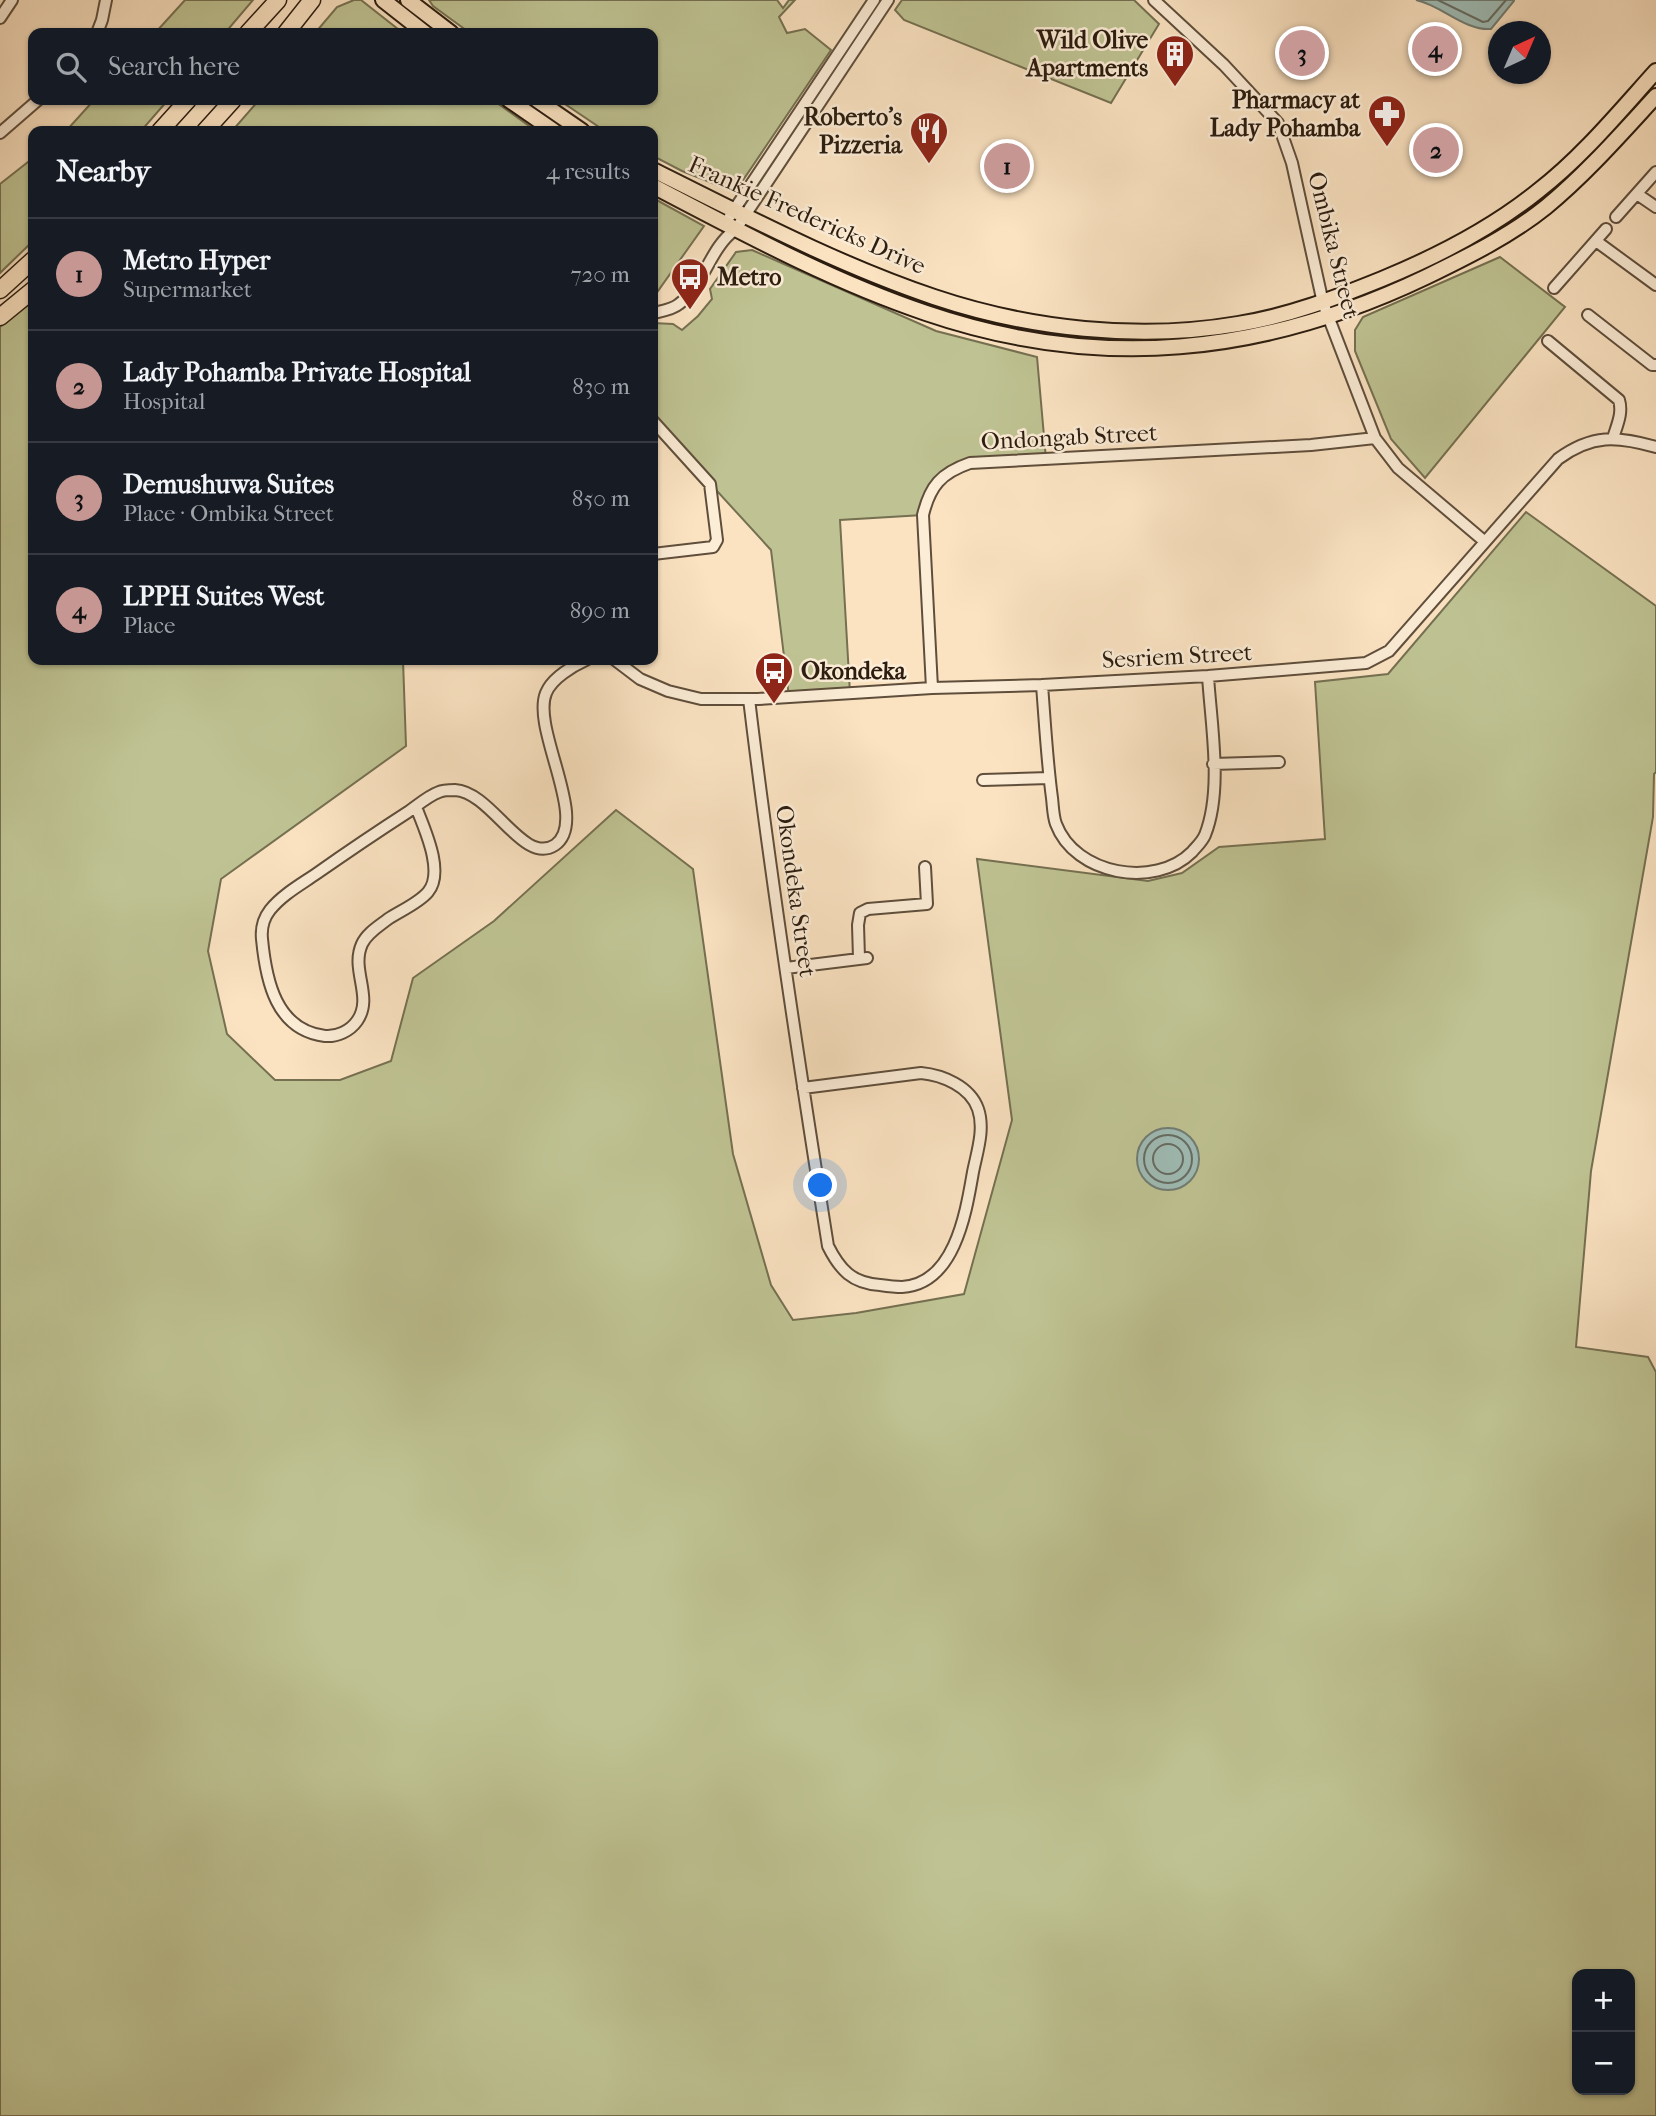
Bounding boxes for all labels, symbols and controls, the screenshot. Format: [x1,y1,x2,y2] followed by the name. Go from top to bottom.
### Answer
[1488,21,1551,84] north arrow
[1412,23,1458,75] pin: 4
[1025,26,1148,82] place label: Wild Olive Apartments
[1279,27,1325,79] pin: 3
[28,28,658,105] search box
[1154,33,1196,88] building icon: Wild Olive Apartments
[52,48,90,86] icon: search
[108,51,240,82] text: Search here
[1210,86,1361,142] place label: Pharmacy at Lady Pohamba
[1366,93,1408,148] pharmacy icon: Pharmacy at Lady Pohamba
[803,103,903,159] place label: Roberto's Pizzeria
[908,110,950,165] restaurant icon: Roberto's Pizzeria
[1413,124,1459,176] pin: 2
[984,140,1030,192] pin: 1
[684,150,930,280] street label: Frankie Fredericks Drive
[56,154,151,189] text: Nearby
[546,158,630,185] text: 4 results
[1302,169,1366,322] street label: Ombika Street
[123,245,270,276] text: Metro Hyper
[669,256,711,311] bus stop icon: Metro
[75,261,83,288] text: 1
[570,261,630,288] text: 720 m
[717,263,781,291] place label: Metro
[123,276,252,303] text: Supermarket
[123,357,471,388] text: Lady Pohamba Private Hospital
[73,373,85,400] text: 2
[572,373,630,400] text: 830 m
[123,388,205,415] text: Hospital
[980,418,1158,456] street label: Ondongab Street
[123,469,334,500] text: Demushuwa Suites
[74,485,84,512] text: 3
[572,485,630,512] text: 850 m
[123,500,334,527] text: Place · Ombika Street
[123,581,324,612] text: LPPH Suites West
[72,597,86,624] text: 4
[570,597,630,624] text: 890 m
[123,612,175,639] text: Place
[1101,638,1253,674] street label: Sesriem Street
[753,650,795,705] bus stop icon: Okondeka
[801,657,907,685] place label: Okondeka
[770,803,822,979] street label: Okondeka Street
[803,1168,837,1202] your location
[1572,1969,1635,2095] map controls
[1572,1969,1635,2032] button: +
[1572,2032,1635,2095] button: −

